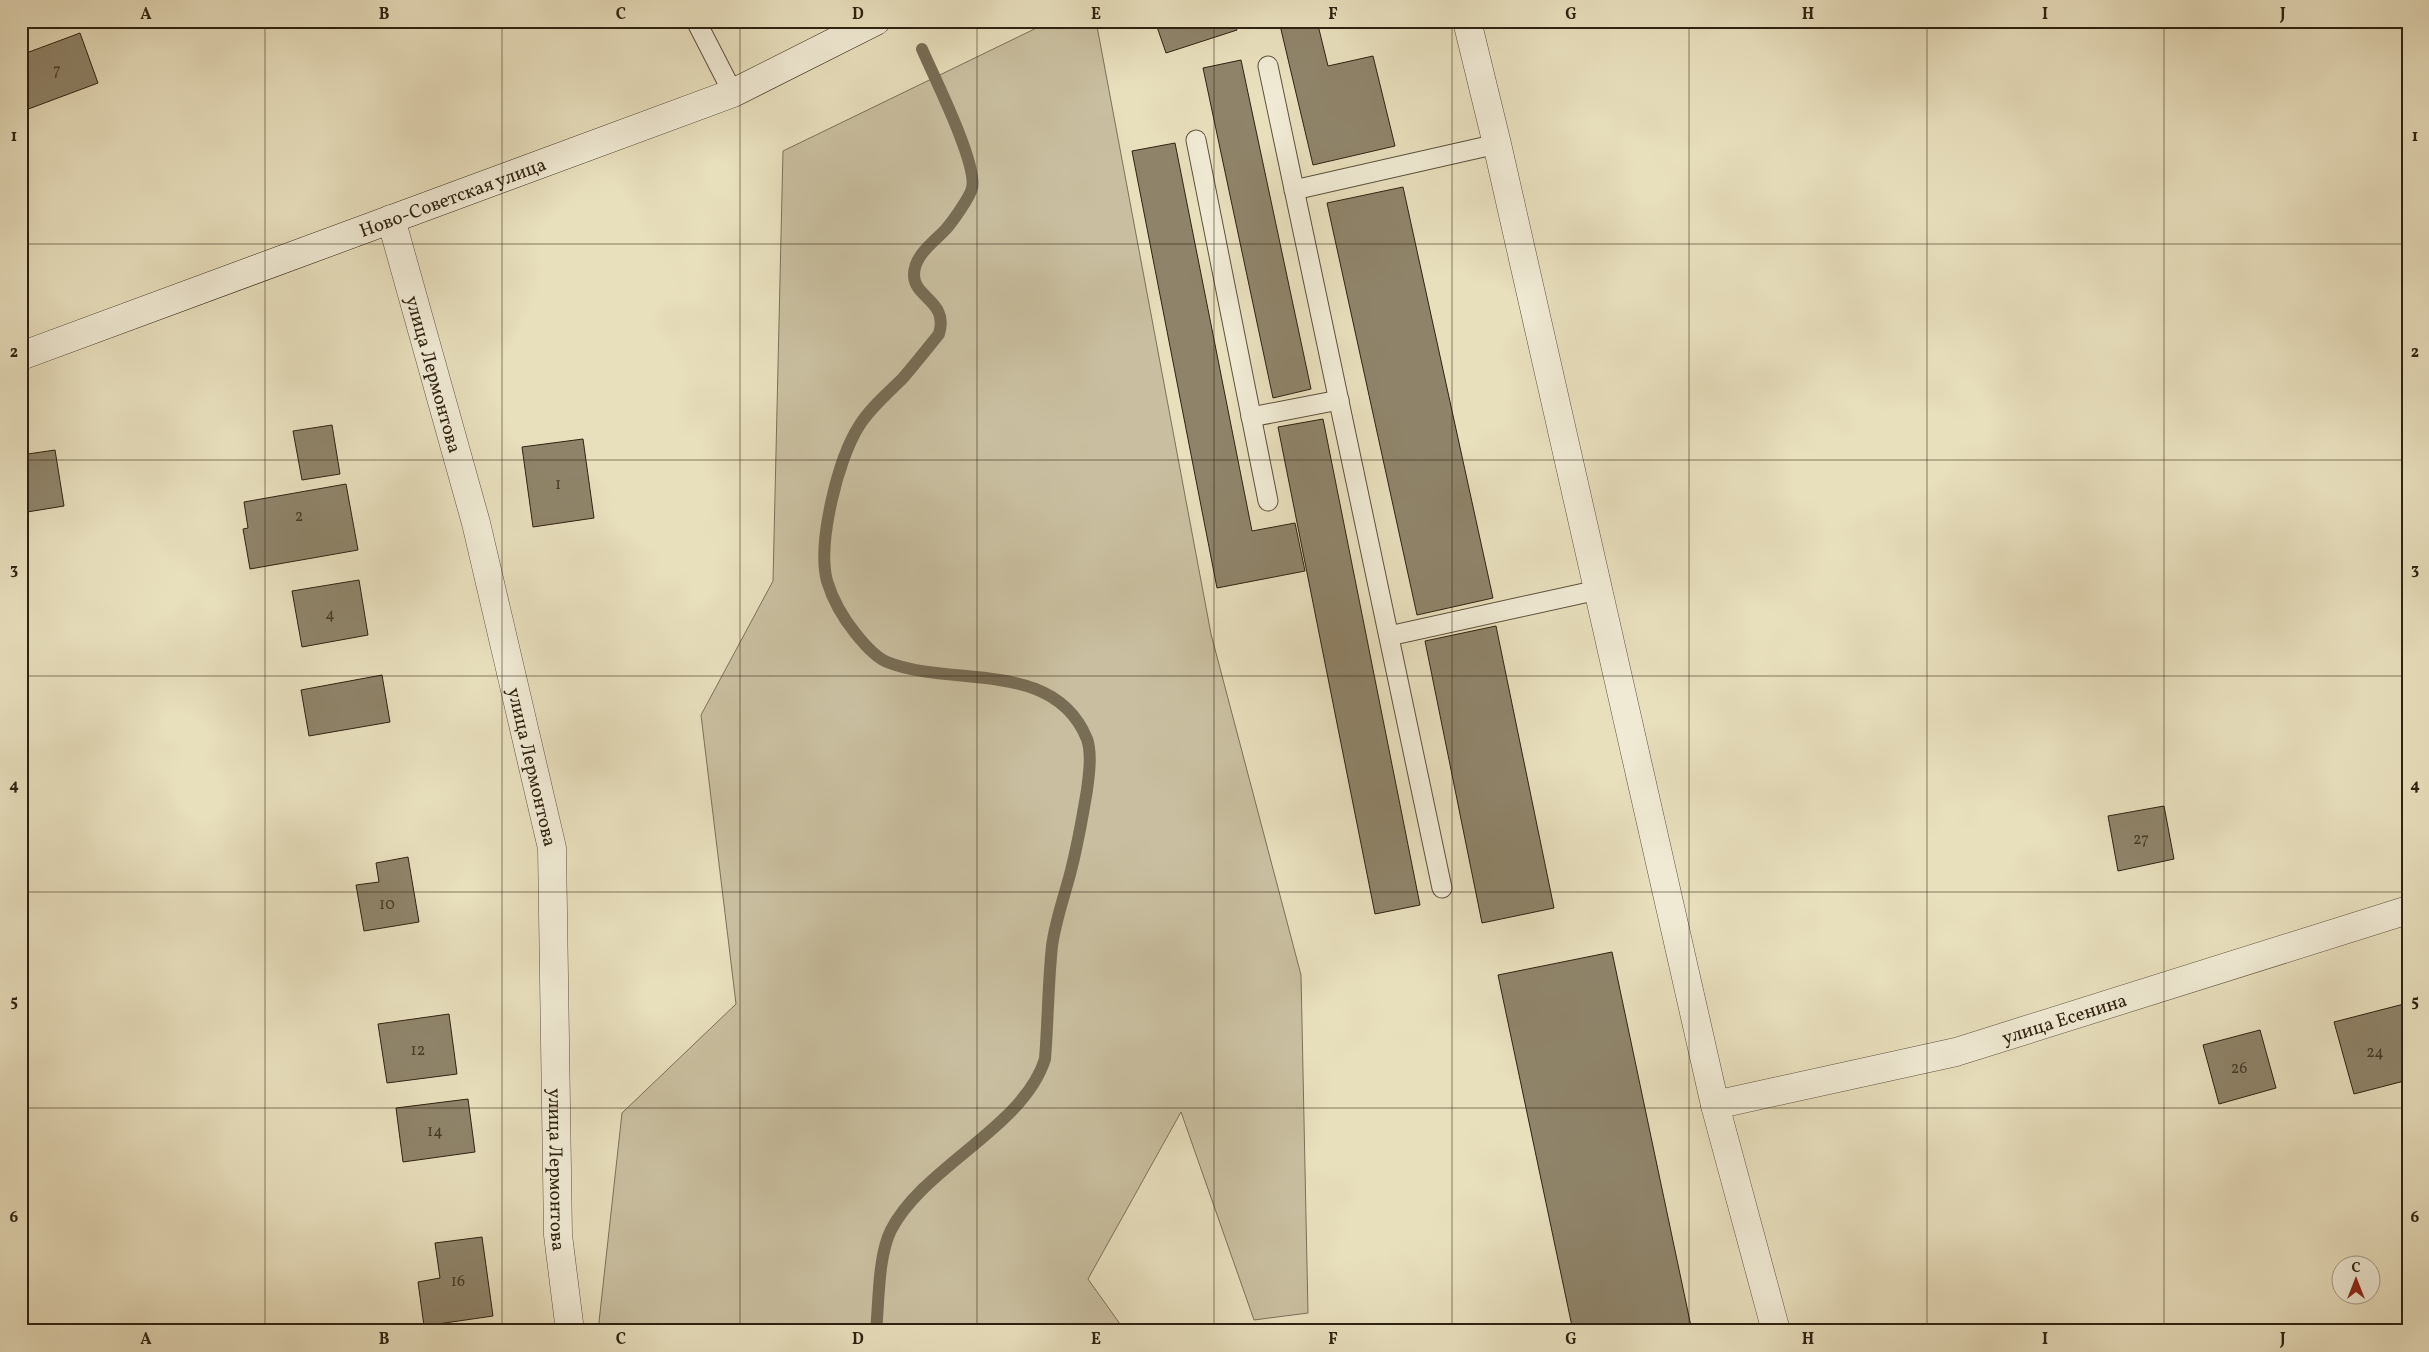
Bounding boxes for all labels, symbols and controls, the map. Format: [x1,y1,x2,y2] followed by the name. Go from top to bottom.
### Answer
[140,4,152,26] text: A
[379,4,390,26] text: B
[616,4,626,26] text: C
[852,4,864,26] text: D
[1091,4,1101,26] text: E
[1328,4,1338,26] text: F
[1565,4,1577,26] text: G
[1802,4,1814,26] text: H
[2042,4,2048,26] text: I
[2279,4,2286,26] text: J
[53,60,61,82] house number: 7
[11,126,17,148] text: 1
[2412,126,2418,148] text: 1
[356,152,550,245] street label: Ново-Советская улица
[398,293,467,456] street label: улица Лермонтова
[10,342,18,364] text: 2
[2411,342,2419,364] text: 2
[555,474,561,496] house number: 1
[295,506,303,528] house number: 2
[10,559,18,581] text: 3
[2411,559,2419,581] text: 3
[325,604,335,626] house number: 4
[500,685,562,849] street label: улица Лермонтова
[9,775,19,797] text: 4
[2410,775,2420,797] text: 4
[2133,829,2149,851] house number: 27
[379,894,395,916] house number: 10
[1999,988,2130,1052] street label: улица Есенина
[10,991,18,1013] text: 5
[2411,991,2419,1013] text: 5
[411,1040,425,1062] house number: 12
[2366,1042,2384,1064] house number: 24
[2231,1058,2247,1080] house number: 26
[541,1088,571,1253] street label: улица Лермонтова
[427,1121,443,1143] house number: 14
[10,1207,19,1229] text: 6
[2411,1207,2420,1229] text: 6
[2332,1254,2382,1304] north arrow
[2351,1259,2361,1278] text: С
[451,1271,465,1293] house number: 16
[140,1329,152,1351] text: A
[379,1329,390,1351] text: B
[616,1329,626,1351] text: C
[852,1329,864,1351] text: D
[1091,1329,1101,1351] text: E
[1328,1329,1338,1351] text: F
[1565,1329,1577,1351] text: G
[1802,1329,1814,1351] text: H
[2042,1329,2048,1351] text: I
[2279,1329,2286,1351] text: J

